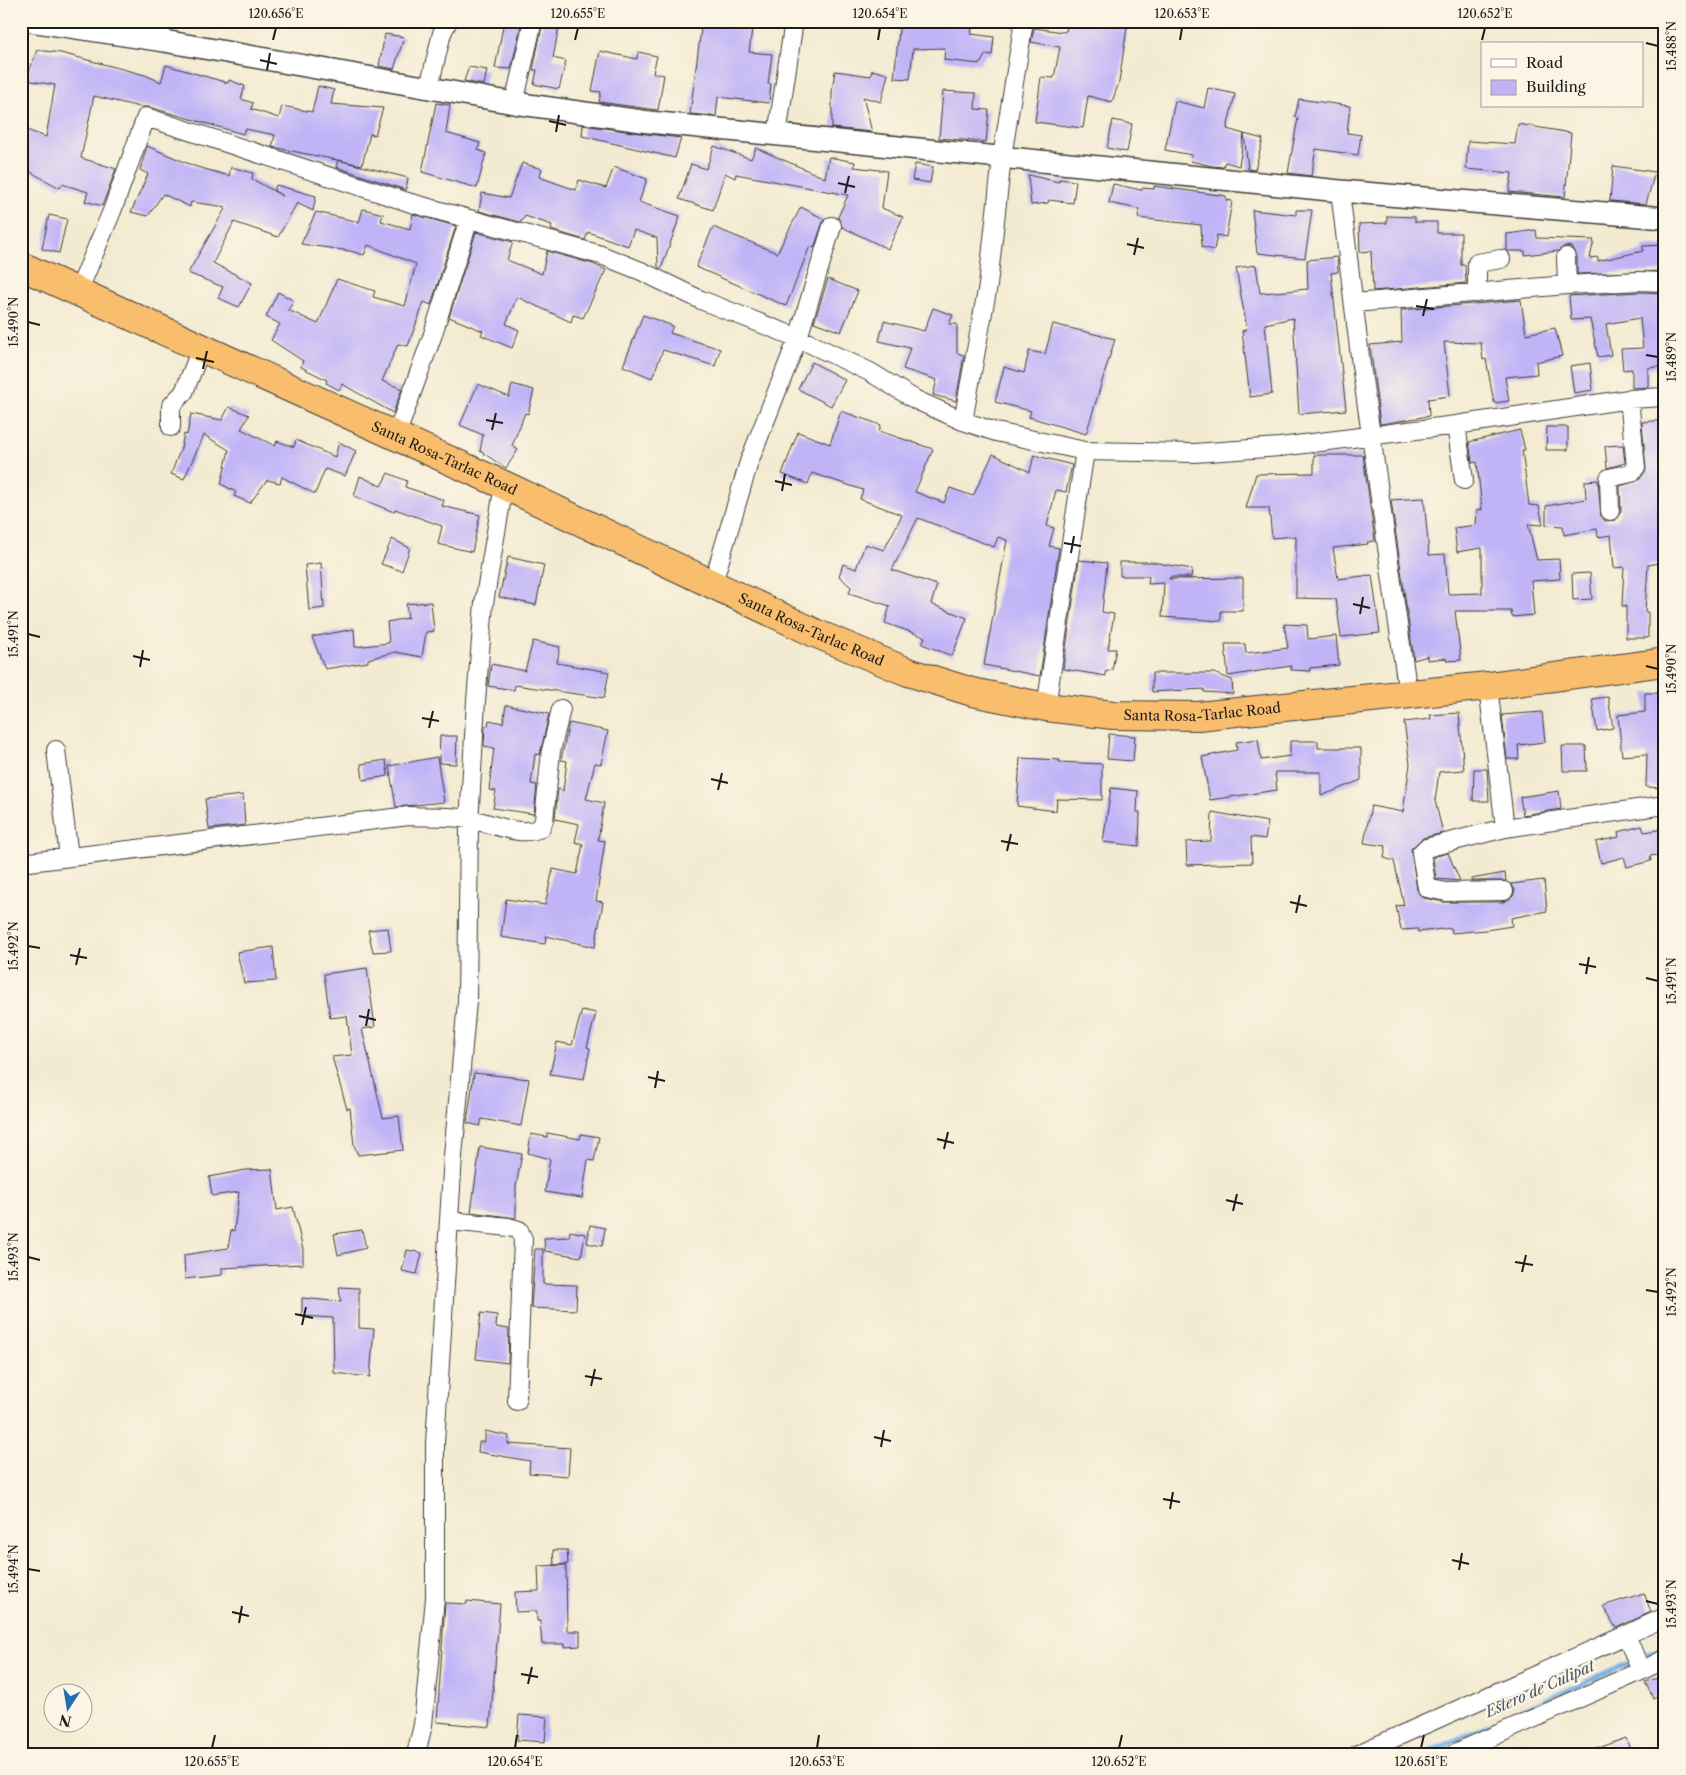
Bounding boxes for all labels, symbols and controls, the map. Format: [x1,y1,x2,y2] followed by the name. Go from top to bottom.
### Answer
[248,6,304,21] text: 120.656°E
[551,6,605,21] text: 120.655°E
[852,6,908,21] text: 120.654°E
[1155,6,1209,21] text: 120.653°E
[1457,6,1513,21] text: 120.652°E
[1664,21,1679,71] text: 15.488°N
[1481,42,1644,108] legend
[1526,53,1563,72] text: Road
[1526,77,1586,96] text: Building
[6,297,21,347] text: 15.490°N
[1664,332,1679,382] text: 15.489°N
[369,417,521,499] street label: Santa Rosa-Tarlac Road
[736,589,887,670] street label: Santa Rosa-Tarlac Road
[6,610,21,658] text: 15.491°N
[1664,644,1679,694] text: 15.490°N
[1123,698,1282,725] street label: Santa Rosa-Tarlac Road
[6,921,21,971] text: 15.492°N
[1664,957,1679,1005] text: 15.491°N
[6,1232,21,1282] text: 15.493°N
[1664,1267,1679,1317] text: 15.492°N
[6,1544,21,1594] text: 15.494°N
[1664,1579,1679,1629] text: 15.493°N
[1481,1656,1598,1722] water label: Estero de Culipat
[42,1682,92,1732] north arrow
[57,1711,73,1731] text: N
[185,1754,239,1769] text: 120.655°E
[487,1754,543,1769] text: 120.654°E
[790,1754,844,1769] text: 120.653°E
[1091,1754,1147,1769] text: 120.652°E
[1394,1754,1448,1769] text: 120.651°E

